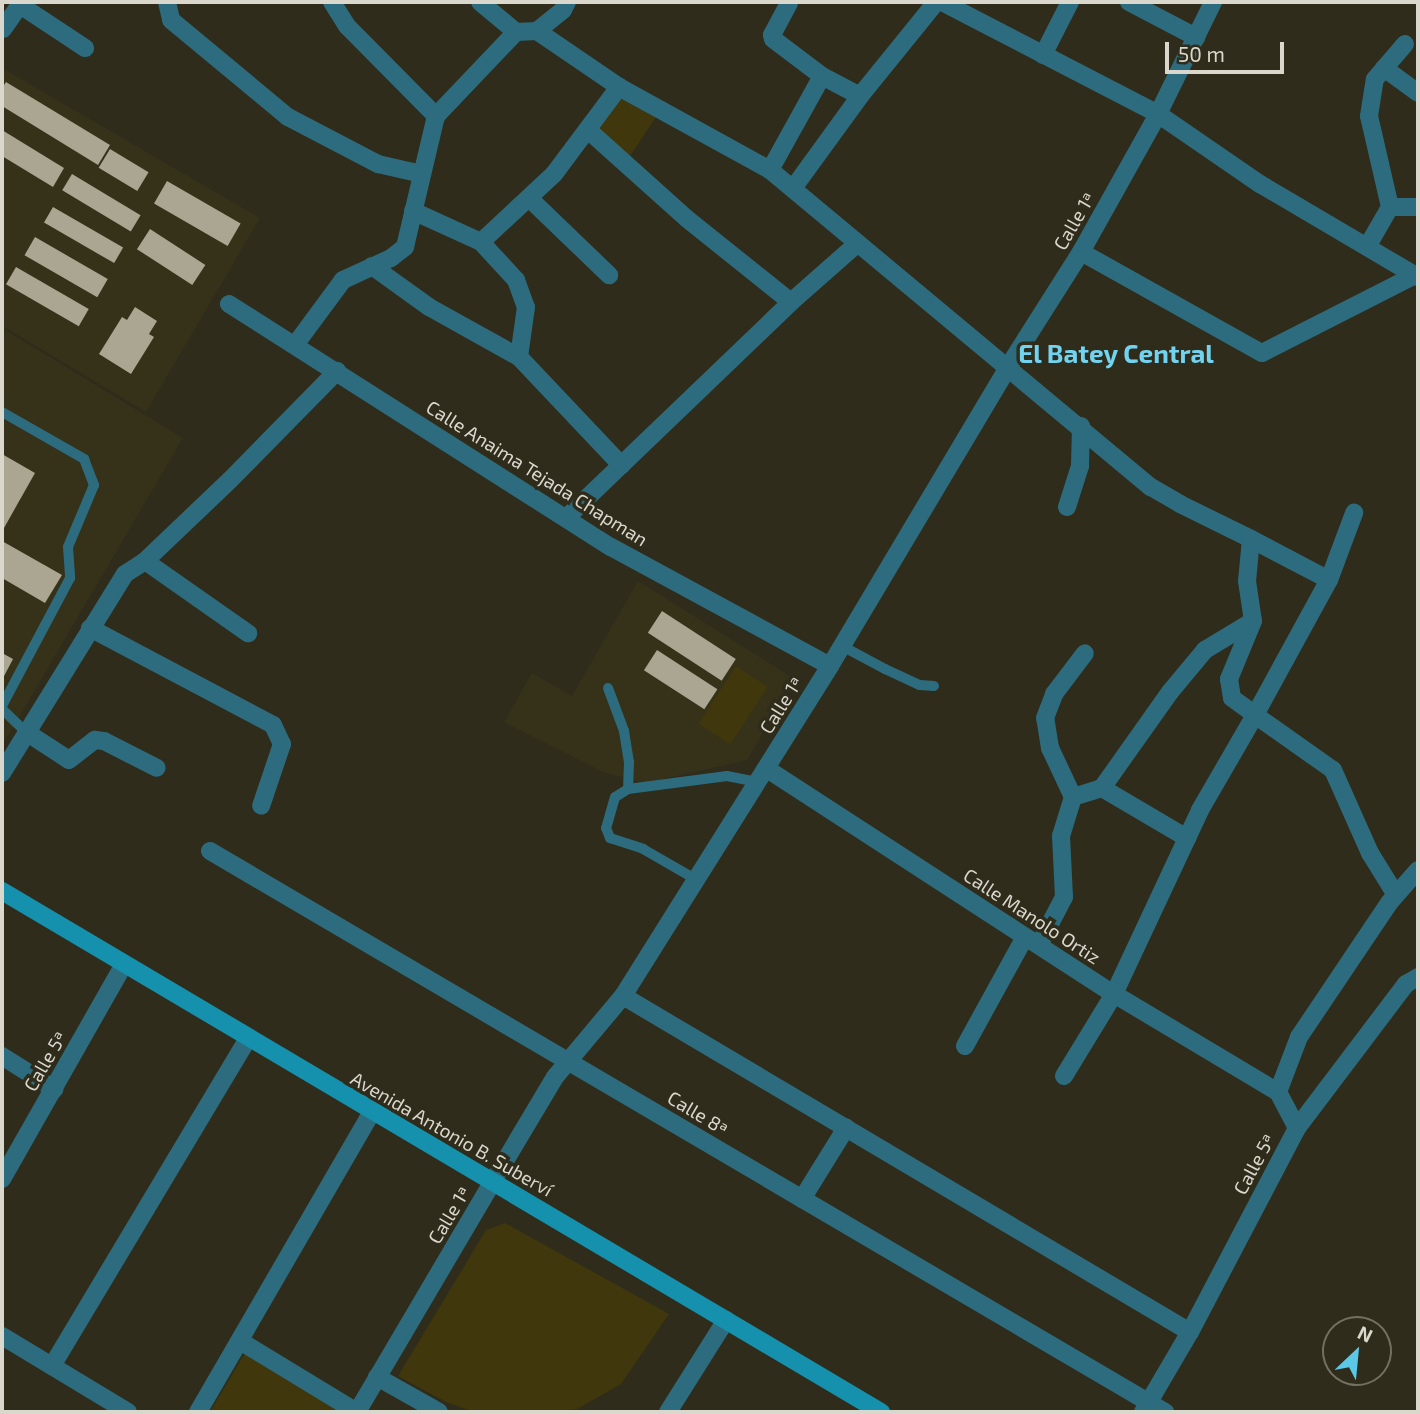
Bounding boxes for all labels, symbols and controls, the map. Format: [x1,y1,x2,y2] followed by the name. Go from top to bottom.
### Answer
[1168,28,1287,72] scale bar
[1178,41,1225,66] text: 50 m
[1048,188,1100,254] street label: Calle 1ª
[1018,337,1214,369] district label: El Batey Central
[422,395,652,551] street label: Calle Anaima Tejada Chapman
[755,672,807,738] street label: Calle 1ª
[959,863,1105,969] street label: Calle Manolo Ortiz
[19,1027,71,1095] street label: Calle 5ª
[347,1067,557,1201] street label: Avenida Antonio B. Suberví
[663,1086,733,1140] street label: Calle 8ª
[1229,1130,1279,1198] street label: Calle 5ª
[423,1182,475,1248] street label: Calle 1ª
[1322,1316,1392,1386] north arrow
[1354,1320,1377,1347] text: N

